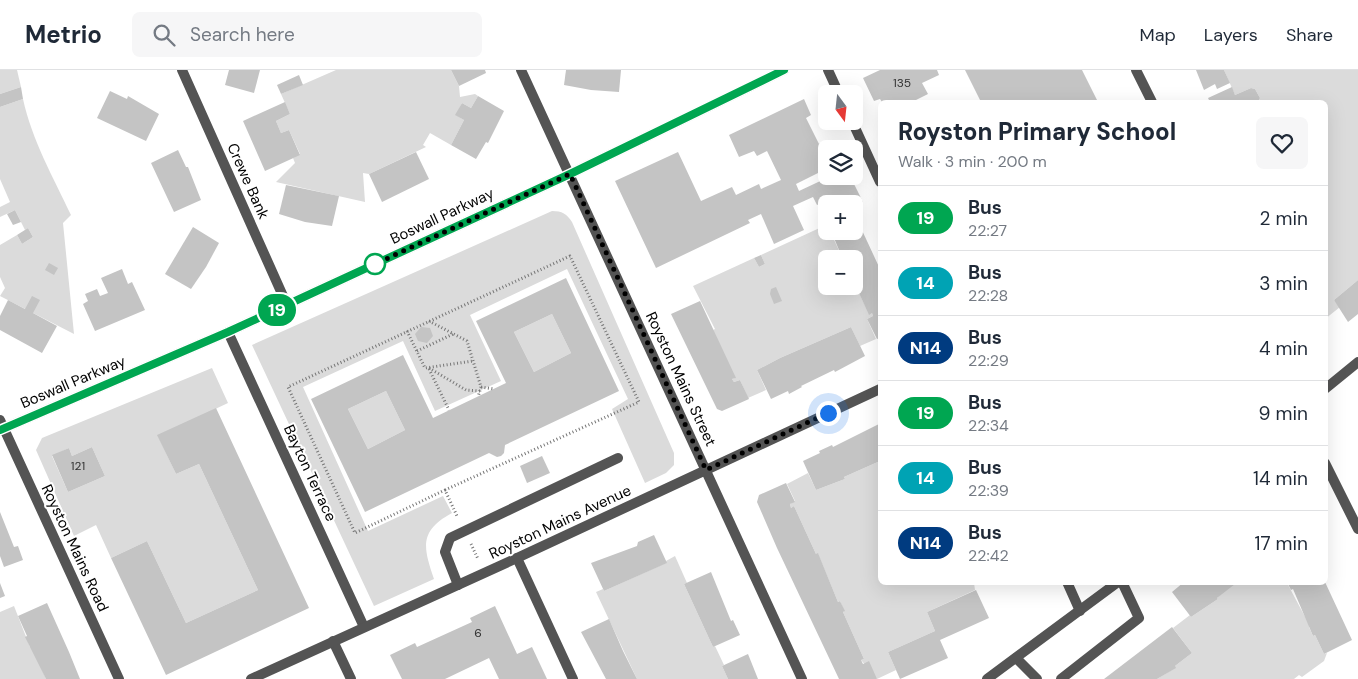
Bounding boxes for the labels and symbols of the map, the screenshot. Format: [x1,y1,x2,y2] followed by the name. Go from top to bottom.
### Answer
[893,75,911,91] house number: 135
[818,85,862,130] north arrow
[222,140,274,223] street label: Crewe Bank
[387,183,498,249] street label: Boswall Parkway
[364,253,386,275] unlabelled marker
[254,294,300,326] line badge: 19
[641,309,721,450] street label: Royston Mains Street
[17,351,129,413] street label: Boswall Parkway
[816,401,841,426] your location
[279,421,341,525] street label: Bayton Terrace
[71,458,85,474] house number: 121
[486,480,634,564] street label: Royston Mains Avenue
[37,481,113,615] street label: Royston Mains Road
[474,625,482,641] house number: 6

